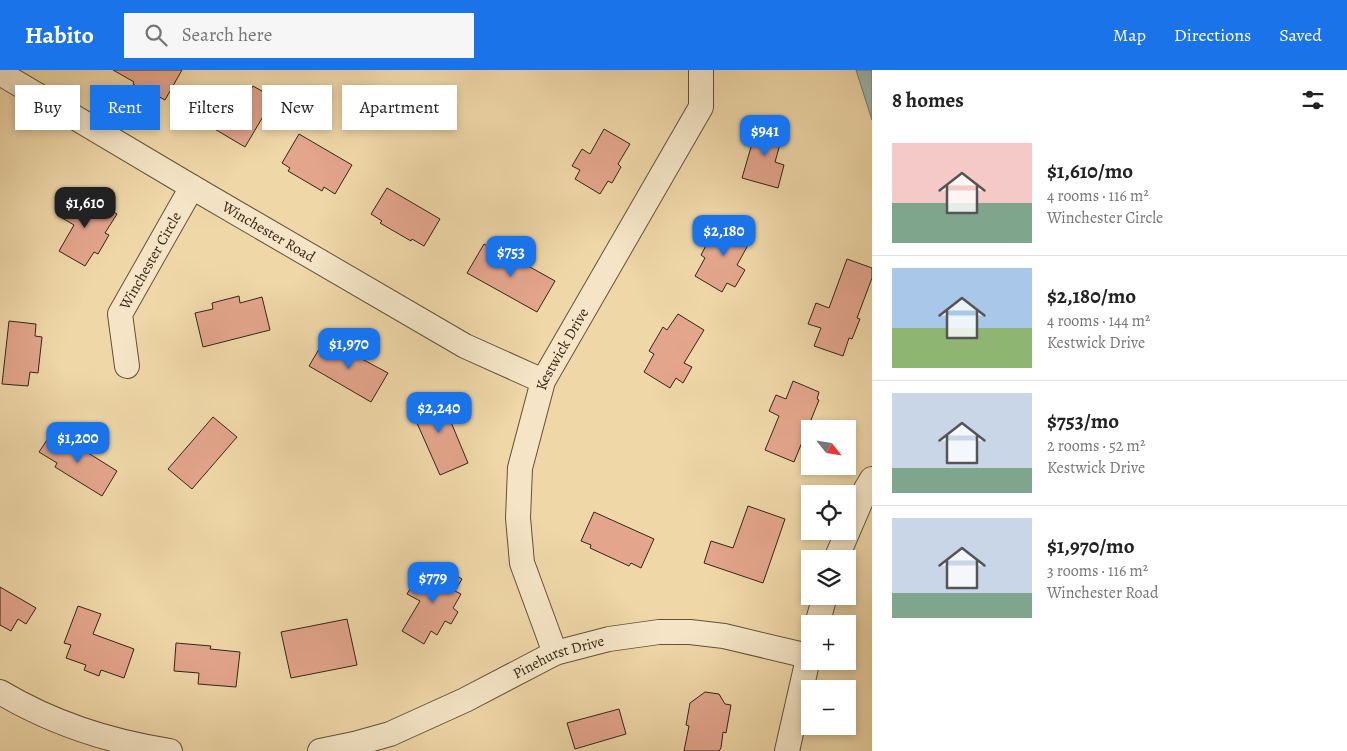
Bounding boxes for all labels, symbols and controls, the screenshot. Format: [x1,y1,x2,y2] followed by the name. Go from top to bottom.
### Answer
[124,13,474,58] search box
[25,19,94,51] text: Habito
[142,21,170,49] icon: search
[182,22,272,48] text: Search here
[1113,23,1146,47] text: Map
[1174,23,1251,47] text: Directions
[1279,23,1322,47] text: Saved
[15,85,80,130] chip: Buy
[90,85,160,130] chip: Rent
[170,85,252,130] chip: Filters
[262,85,332,130] chip: New
[342,85,457,130] chip: Apartment
[892,86,964,114] text: 8 homes
[1299,86,1327,114] icon: filters
[735,114,795,157] pin: $941
[751,120,779,142] text: $941
[1047,157,1133,185] text: $1,610/mo
[932,163,992,223] icon: home
[1047,185,1149,207] text: 4 rooms · 116 m²
[44,186,126,229] pin: $1,610
[66,192,104,214] text: $1,610
[218,196,320,267] street label: Winchester Road
[1047,207,1163,229] text: Winchester Circle
[114,208,186,314] street label: Winchester Circle
[683,214,765,257] pin: $2,180
[704,220,744,242] text: $2,180
[481,236,541,278] pin: $753
[497,241,525,263] text: $753
[1047,282,1136,310] text: $2,180/mo
[932,288,992,348] icon: home
[531,304,593,392] street label: Kestwick Drive
[1047,310,1150,332] text: 4 rooms · 144 m²
[308,328,390,370] pin: $1,970
[1047,332,1145,354] text: Kestwick Drive
[329,333,369,355] text: $1,970
[398,392,480,434] pin: $2,240
[418,397,460,419] text: $2,240
[1047,407,1119,435] text: $753/mo
[932,413,992,473] icon: home
[801,420,856,475] north arrow
[801,420,856,735] map controls
[37,422,119,464] pin: $1,200
[57,427,99,449] text: $1,200
[1047,435,1145,457] text: 2 rooms · 52 m²
[1047,457,1145,479] text: Kestwick Drive
[801,485,856,540] button: locate
[1047,532,1135,560] text: $1,970/mo
[932,538,992,598] icon: home
[801,550,856,605] button: layers
[1047,560,1148,582] text: 3 rooms · 116 m²
[403,562,463,604] pin: $779
[419,567,447,589] text: $779
[1047,582,1159,604] text: Winchester Road
[801,615,856,670] button: +
[509,631,607,683] street label: Pinehurst Drive
[801,680,856,735] button: −

